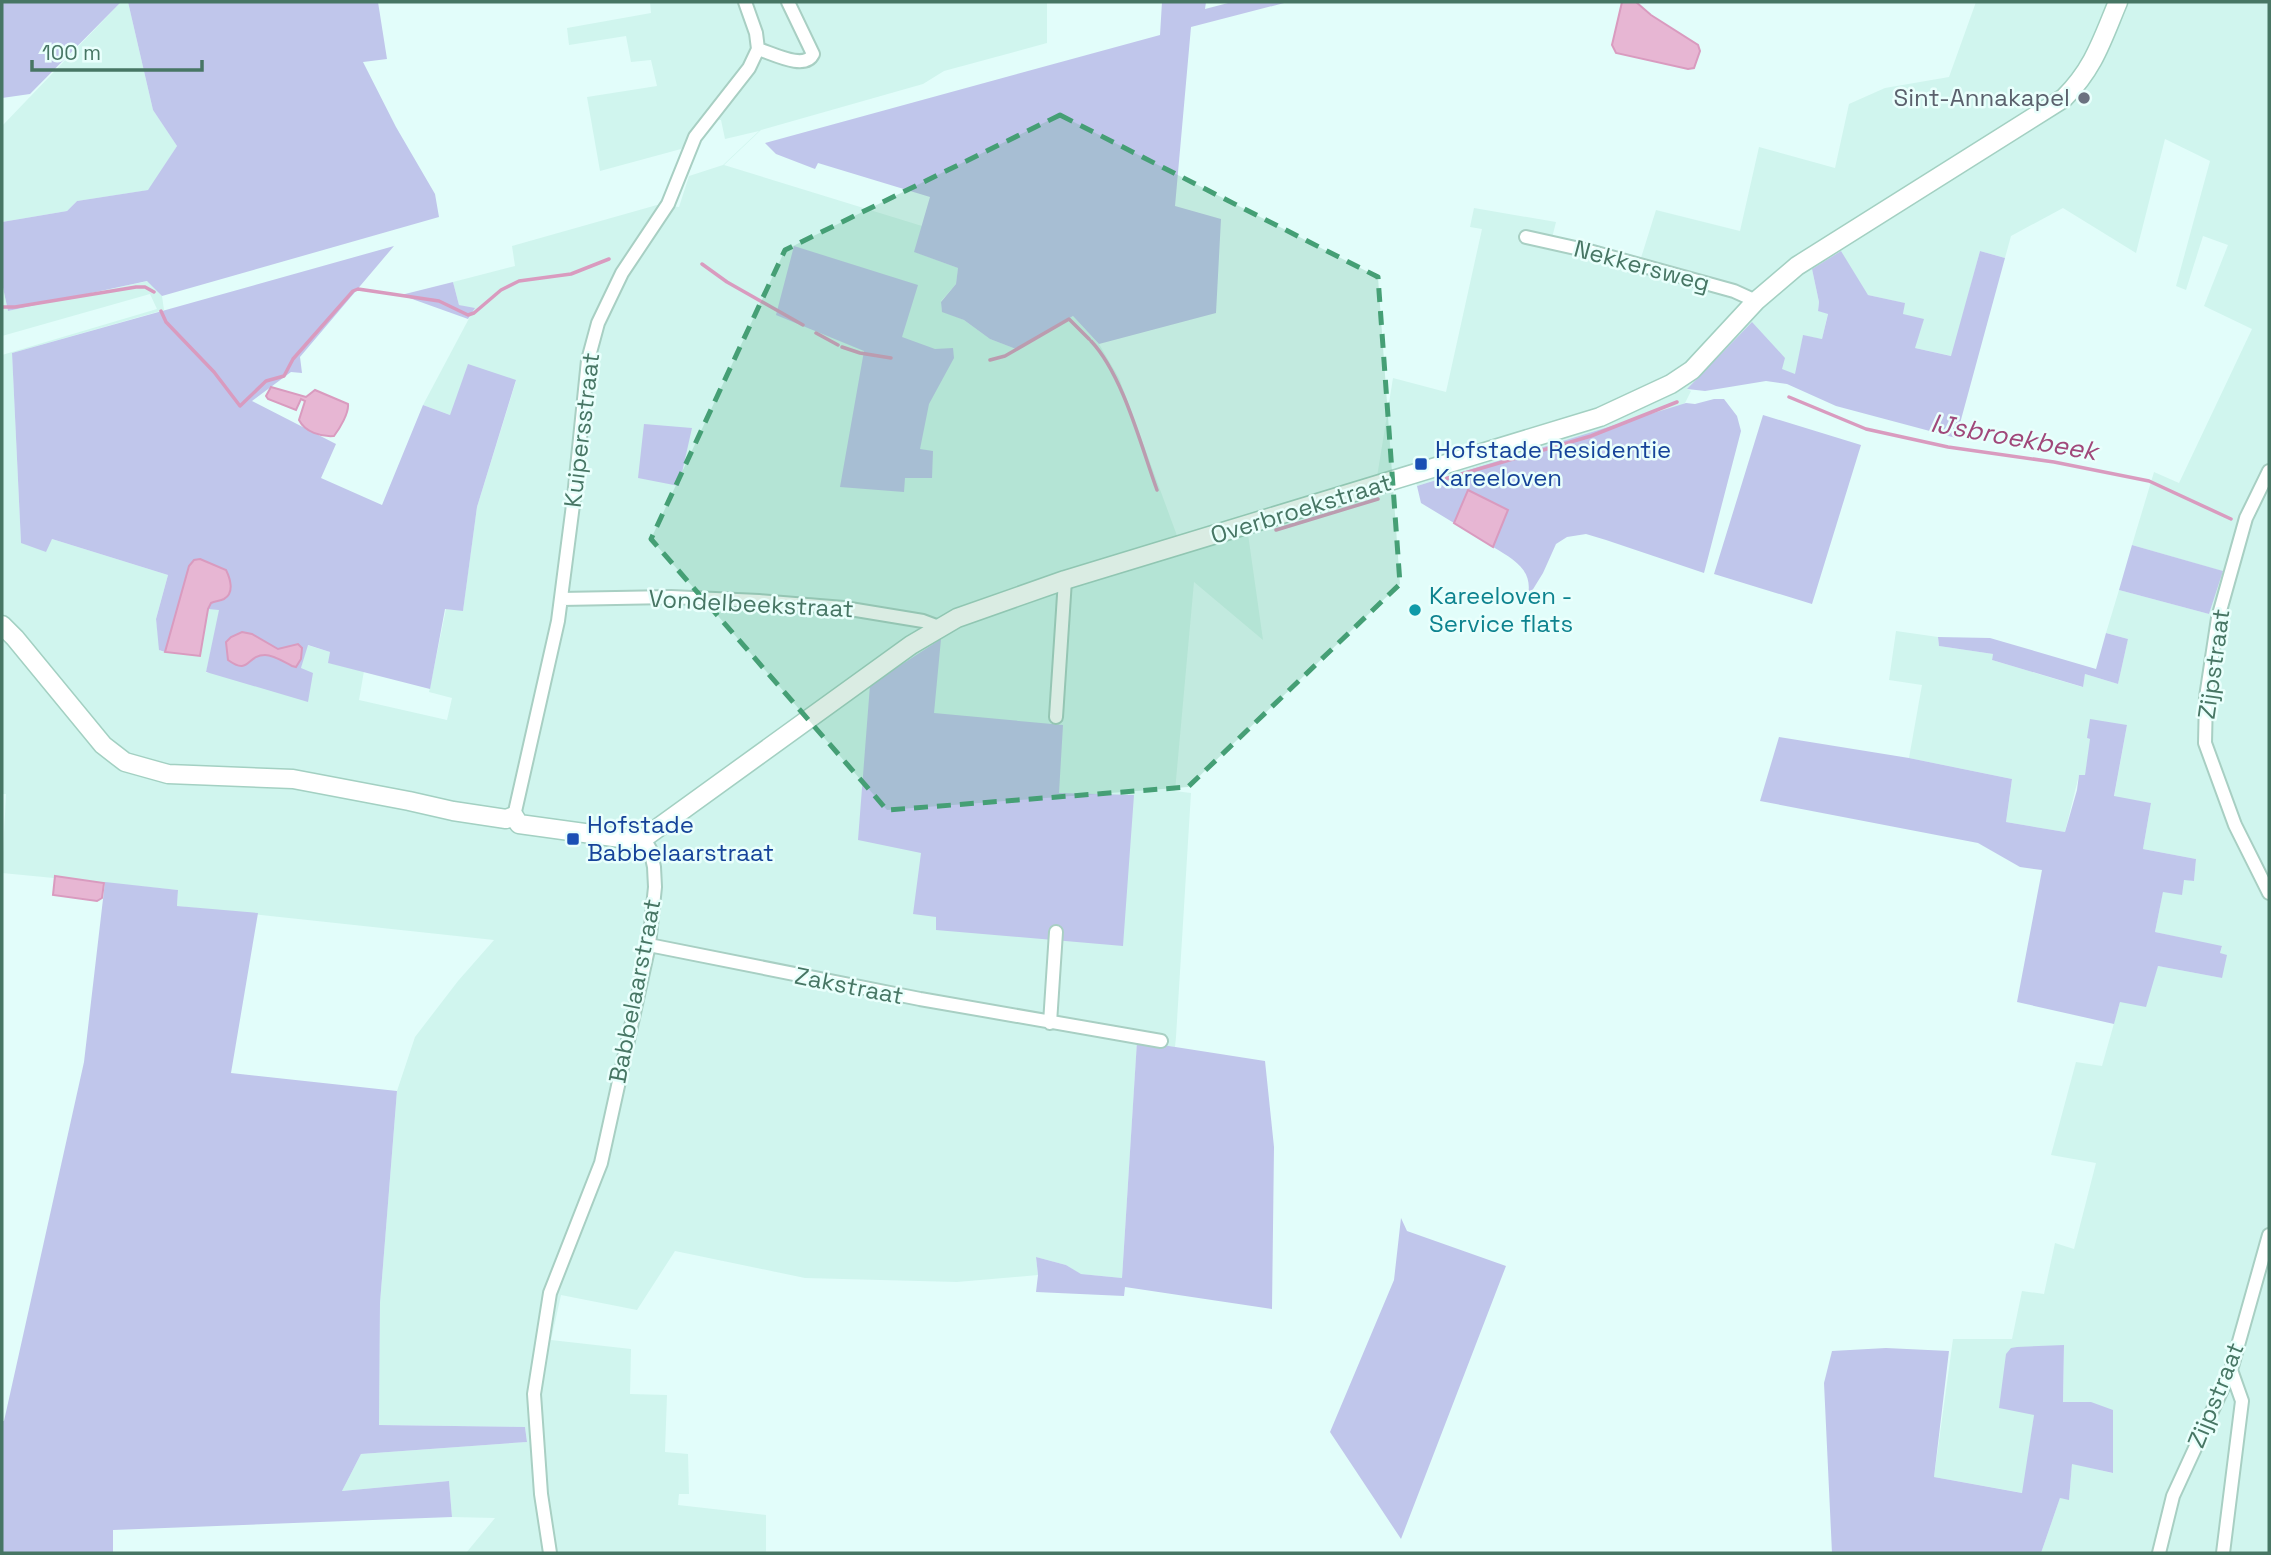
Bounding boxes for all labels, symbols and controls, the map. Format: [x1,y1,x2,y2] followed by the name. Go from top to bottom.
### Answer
[32,28,201,72] scale bar
[42,39,101,66] text: 100 m
[1893,82,2070,113] place label: Sint-Annakapel
[2076,90,2092,106] marker: Sint-Annakapel
[1571,233,1713,299] street label: Nekkersweg
[557,351,606,509] street label: Kuipersstraat
[1928,406,2103,469] water label: IJsbroekbeek
[1435,434,1671,493] place label: Hofstade Residentie Kareeloven
[1413,456,1429,472] marker: Hofstade Residentie Kareeloven
[1207,466,1395,551] street label: Overbroekstraat
[1429,580,1573,639] place label: Kareeloven - Service flats
[648,583,854,624] street label: Vondelbeekstraat
[1407,602,1423,618] marker: Kareeloven - Service flats
[2190,607,2237,721] street label: Zijpstraat
[587,809,774,868] place label: Hofstade Babbelaarstraat
[565,831,581,847] marker: Hofstade Babbelaarstraat
[601,896,668,1086] street label: Babbelaarstraat
[792,960,906,1011] street label: Zakstraat
[2180,1338,2251,1452] street label: Zijpstraat

